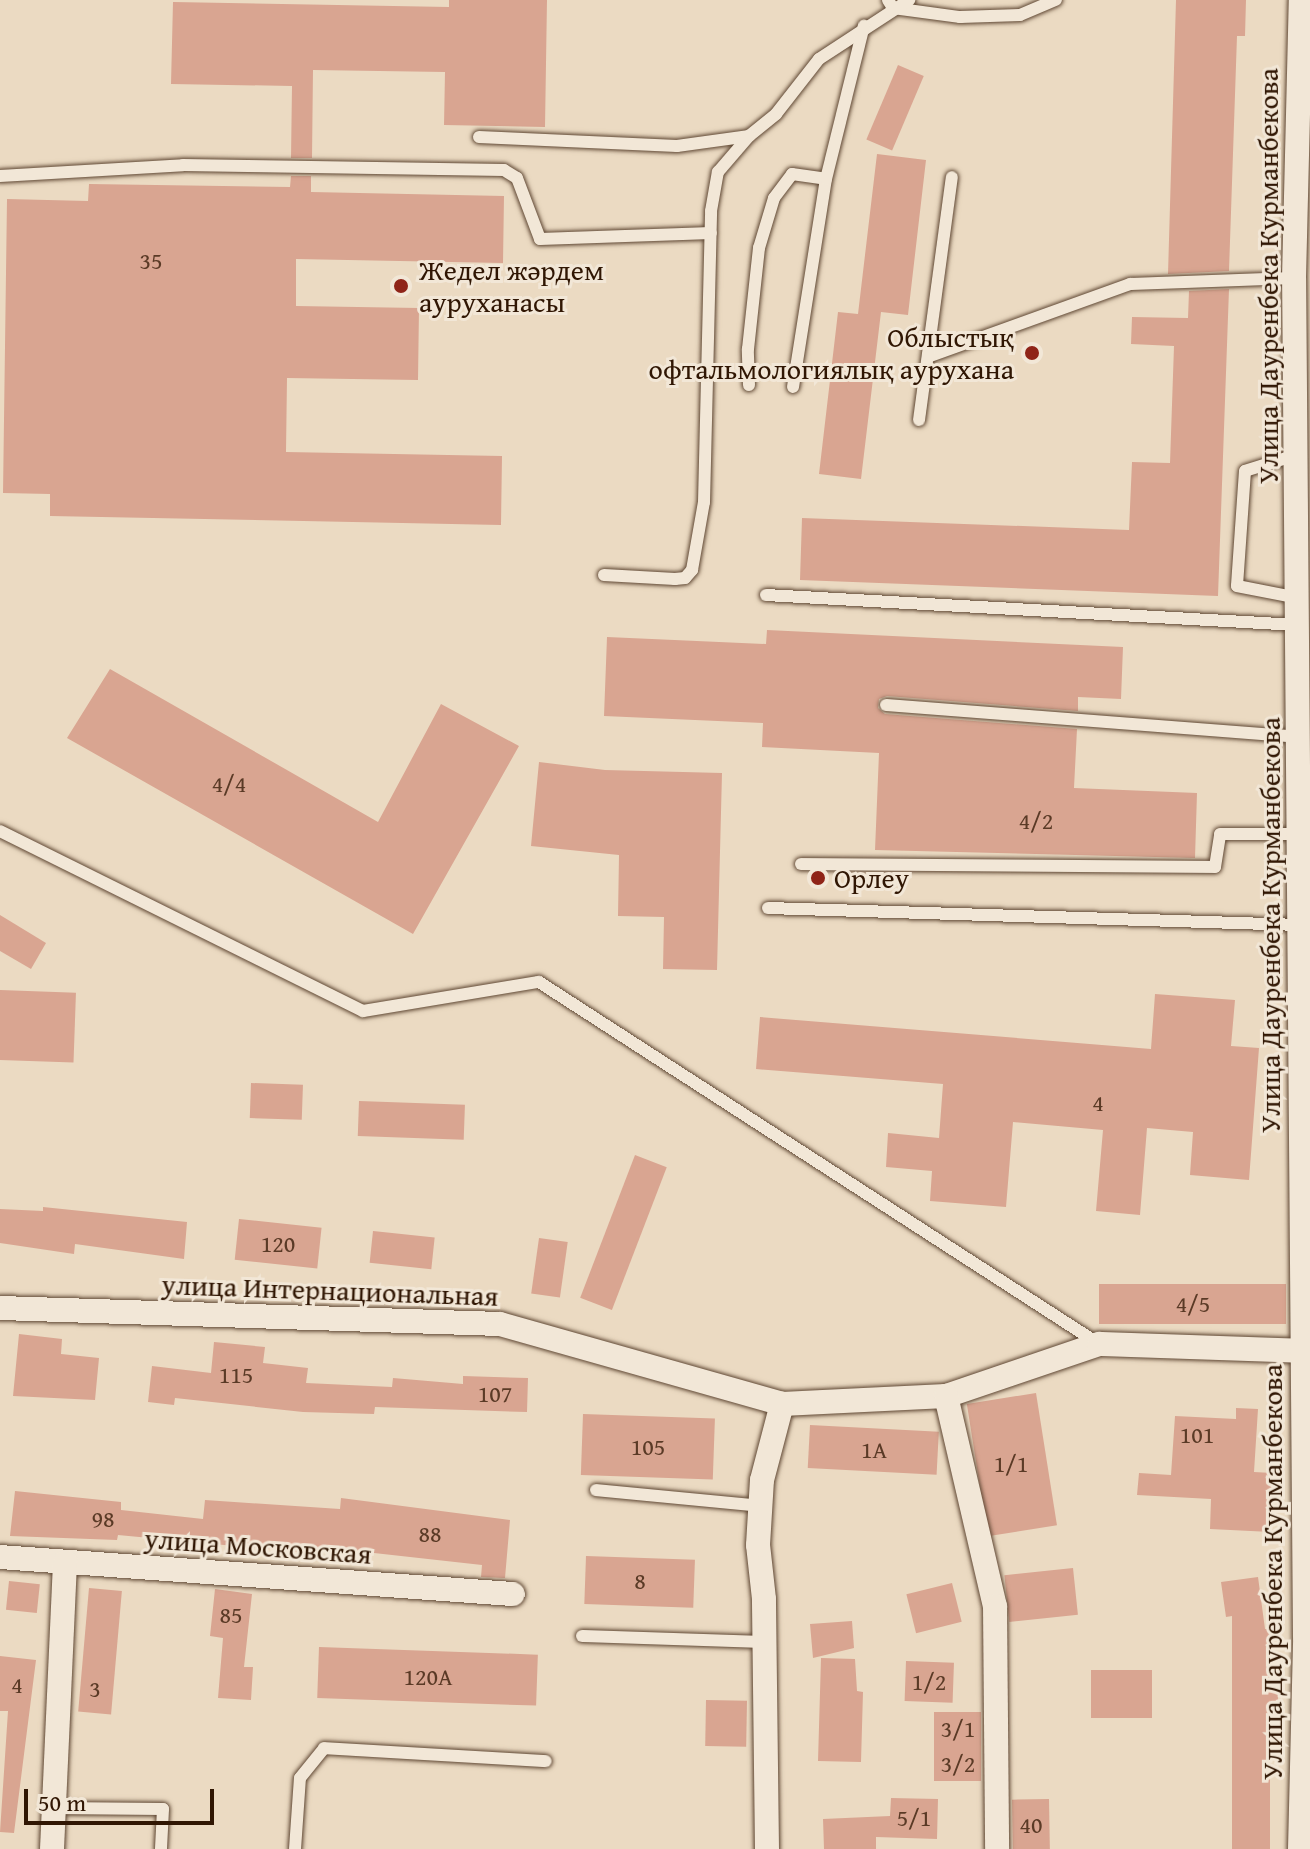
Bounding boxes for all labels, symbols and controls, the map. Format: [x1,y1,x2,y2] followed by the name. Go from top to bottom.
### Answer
[1251,68,1285,484] street label: Улица Дауренбека Курманбекова
[139,247,163,275] house number: 35
[419,253,604,319] place label: Жедел жәрдем ауруханасы
[390,275,412,297] marker: Жедел жәрдем ауруханасы
[649,320,1014,386] place label: Облыстық офтальмологиялық аурухана
[1021,342,1043,364] marker: Облыстық офтальмологиялық аурухана
[1253,717,1287,1133] street label: Улица Дауренбека Курманбекова
[212,770,246,798] house number: 4/4
[1019,807,1053,835] house number: 4/2
[834,861,909,895] place label: Орлеу
[809,869,827,887] marker: Орлеу
[1092,1089,1104,1117] house number: 4
[261,1230,295,1258] house number: 120
[161,1267,499,1313] street label: улица Интернациональная
[1176,1290,1210,1318] house number: 4/5
[219,1361,253,1389] house number: 115
[1255,1364,1289,1780] street label: Улица Дауренбека Курманбекова
[478,1380,512,1408] house number: 107
[1180,1421,1214,1449] house number: 101
[631,1433,665,1461] house number: 105
[861,1436,887,1464] house number: 1А
[994,1450,1028,1478] house number: 1/1
[91,1505,115,1533] house number: 98
[418,1520,442,1548] house number: 88
[143,1521,373,1571] street label: улица Московская
[634,1567,646,1595] house number: 8
[219,1601,243,1629] house number: 85
[403,1663,453,1691] house number: 120А
[912,1668,946,1696] house number: 1/2
[11,1671,23,1699] house number: 4
[89,1675,101,1703] house number: 3
[941,1715,975,1743] house number: 3/1
[941,1750,975,1778] house number: 3/2
[28,1773,218,1823] scale bar
[38,1785,86,1820] text: 50 m
[897,1804,931,1832] house number: 5/1
[1019,1811,1043,1839] house number: 40

